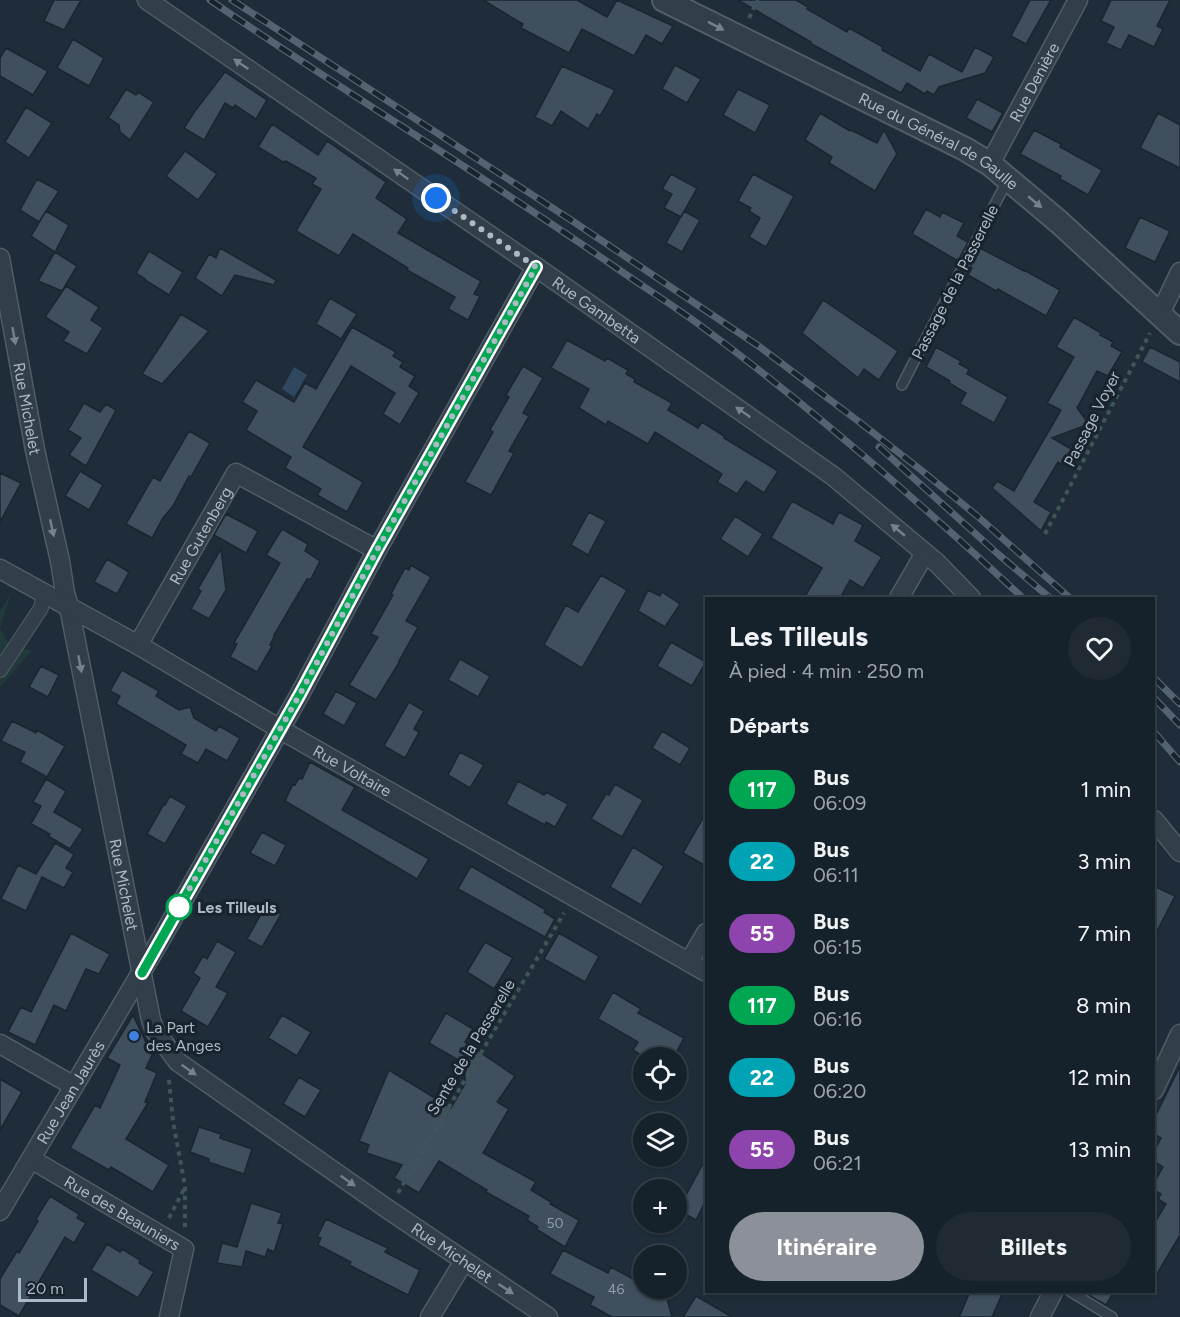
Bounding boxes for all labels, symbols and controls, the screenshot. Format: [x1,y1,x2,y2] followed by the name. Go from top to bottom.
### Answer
[708,22,725,31] one-way arrow
[1005,39,1063,125] street label: Rue Denière
[233,58,249,70] one-way arrow
[856,88,1023,194] street label: Rue du Général de Gaulle
[393,169,410,180] one-way arrow
[421,183,451,213] your location
[1027,195,1042,208] one-way arrow
[908,201,1002,362] street label: Passage de la Passerelle
[549,272,645,347] street label: Rue Gambetta
[10,327,19,346] one-way arrow
[10,361,45,457] street label: Rue Michelet
[1060,368,1124,470] street label: Passage Voyer
[735,406,751,418] one-way arrow
[165,483,236,588] street label: Rue Gutenberg
[48,518,58,537] one-way arrow
[891,524,906,537] one-way arrow
[1068,617,1131,680] button: heart
[729,619,868,653] text: Les Tilleuls
[76,655,85,674] one-way arrow
[729,659,924,683] text: À pied · 4 min · 250 m
[729,712,809,739] text: Départs
[310,741,395,800] street label: Rue Voltaire
[813,764,849,791] text: Bus
[1080,776,1131,803] text: 1 min
[747,777,777,802] text: 117
[813,791,866,815] text: 06:09
[813,836,849,863] text: Bus
[106,837,143,932] street label: Rue Michelet
[1077,848,1131,875] text: 3 min
[750,849,774,874] text: 22
[813,863,859,887] text: 06:11
[166,894,192,920] marker: Les Tilleuls
[197,898,277,917] place label: Les Tilleuls
[813,908,849,935] text: Bus
[1078,920,1131,947] text: 7 min
[750,921,774,946] text: 55
[813,935,862,959] text: 06:15
[423,976,519,1118] street label: Sente de la Passerelle
[813,980,849,1007] text: Bus
[1076,992,1131,1019] text: 8 min
[747,993,777,1018] text: 117
[813,1007,862,1031] text: 06:16
[146,1018,221,1055] place label: La Part des Anges
[127,1029,141,1043] marker: La Part des Anges
[32,1037,108,1147] street label: Rue Jean Jaurès
[633,1047,687,1299] map controls
[633,1047,687,1101] button: locate
[813,1052,849,1079] text: Bus
[180,1064,196,1076] one-way arrow
[1068,1064,1131,1091] text: 12 min
[750,1065,774,1090] text: 22
[813,1079,866,1103] text: 06:20
[633,1113,687,1167] button: layers
[813,1124,849,1151] text: Bus
[1068,1136,1131,1163] text: 13 min
[750,1137,774,1162] text: 55
[813,1151,862,1175] text: 06:21
[61,1171,184,1254] street label: Rue des Beauniers
[340,1175,356,1187] one-way arrow
[633,1179,687,1233] button: +
[729,1212,924,1281] button: Itinéraire
[936,1212,1131,1281] button: Billets
[546,1215,564,1232] house number: 50
[408,1218,496,1286] street label: Rue Michelet
[633,1245,687,1299] button: −
[18,1275,87,1302] scale bar
[27,1279,64,1298] text: 20 m
[608,1281,624,1298] house number: 46
[498,1283,514,1294] one-way arrow

